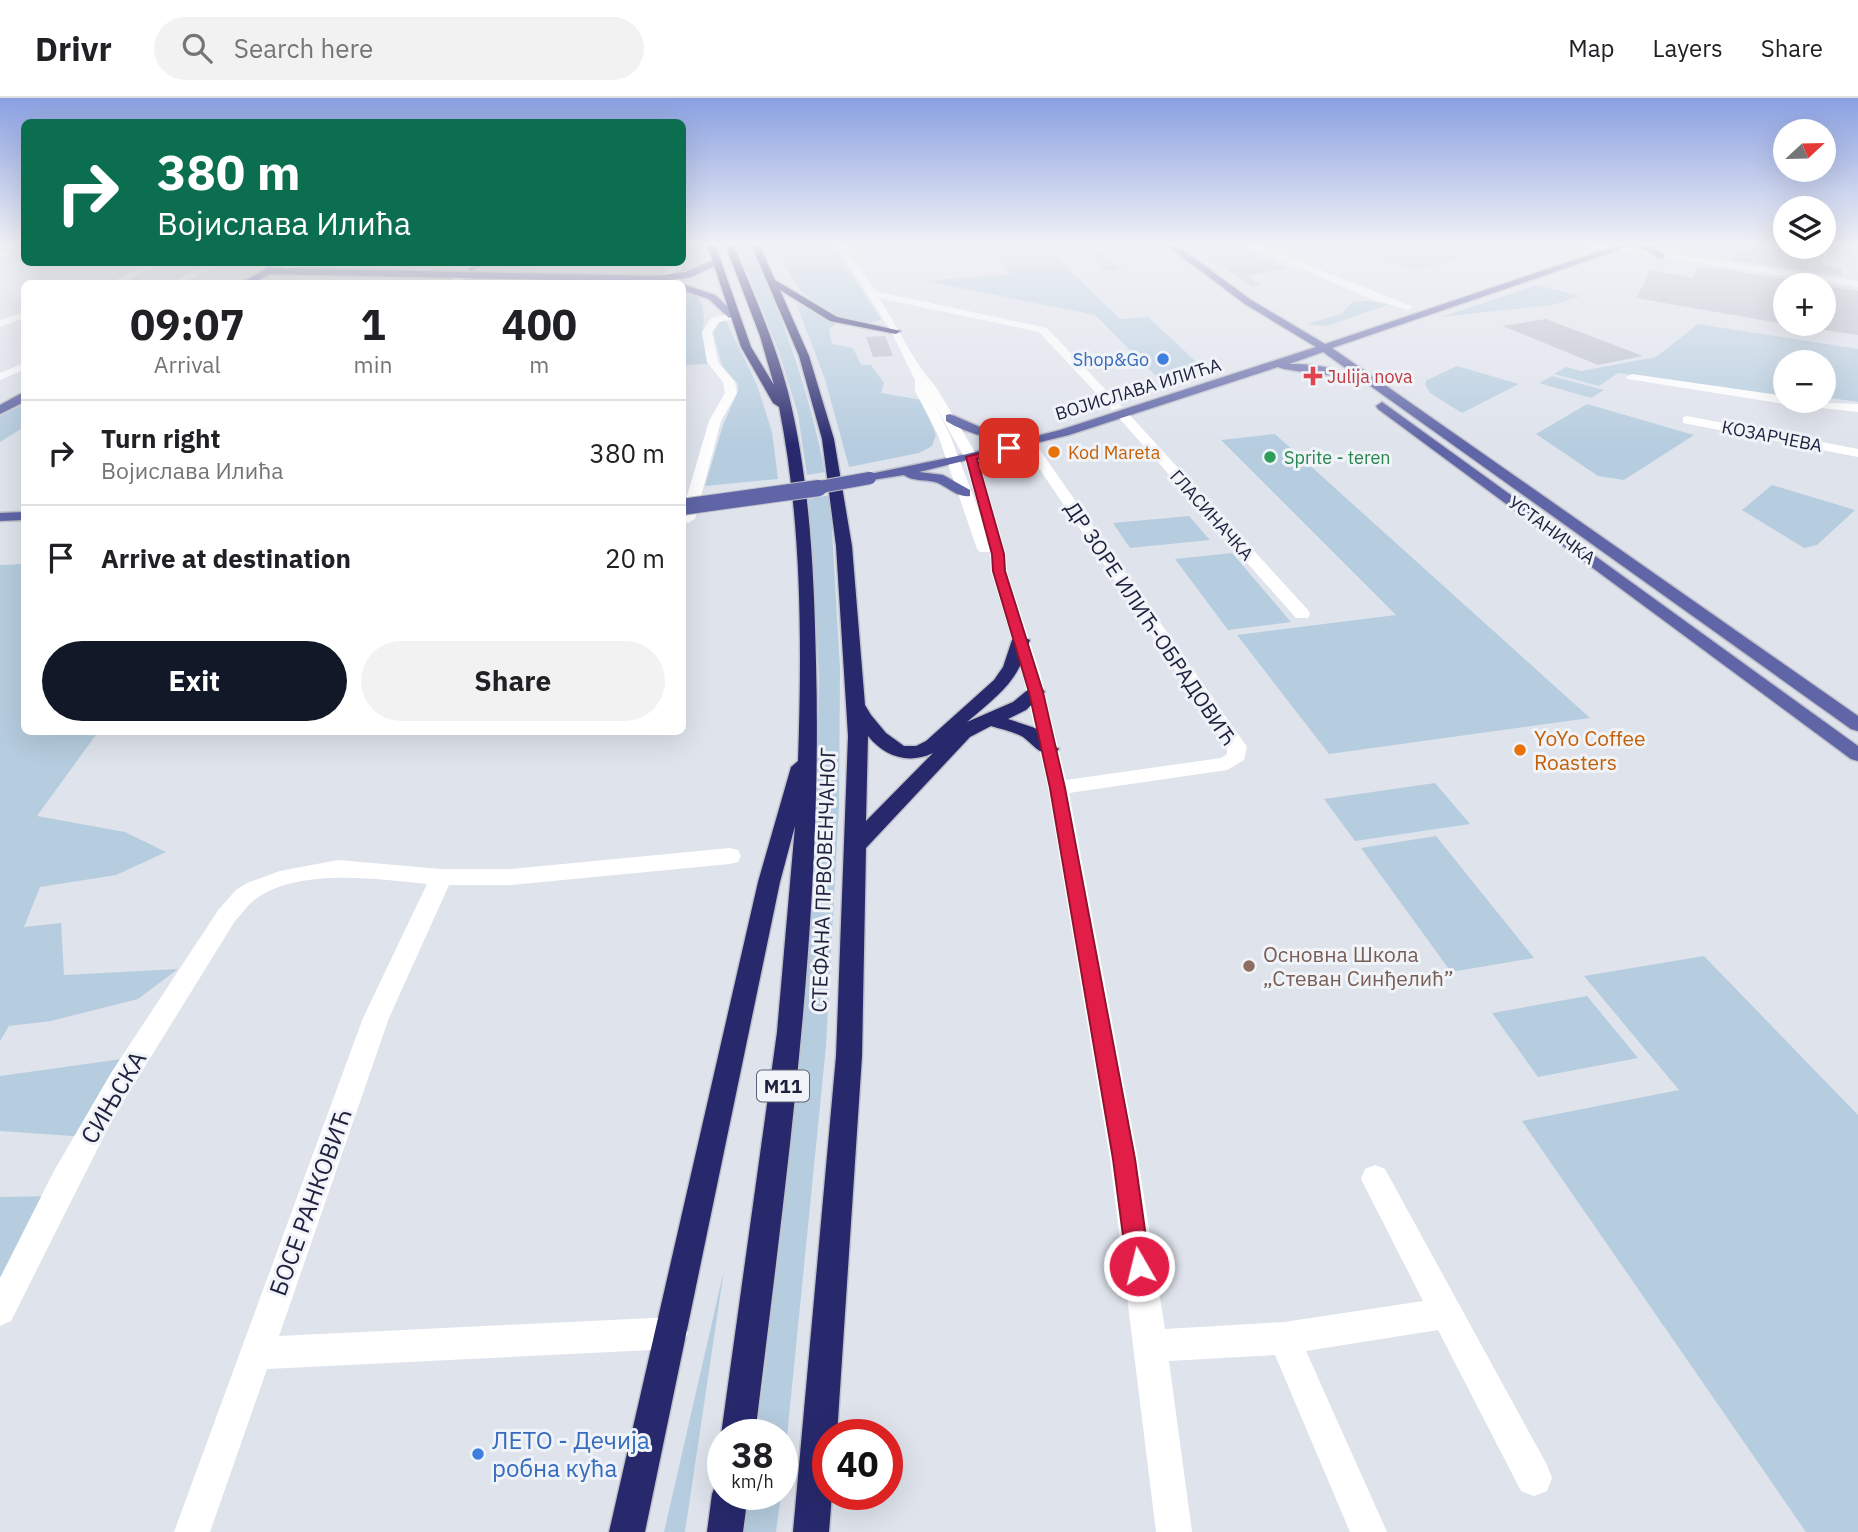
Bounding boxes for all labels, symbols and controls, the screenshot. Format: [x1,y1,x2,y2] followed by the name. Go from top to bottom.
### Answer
[154,17,644,80] search box
[35,27,112,70] text: Drivr
[178,29,216,67] icon: search
[234,31,373,65] text: Search here
[1568,32,1615,64] text: Map
[1653,32,1723,64] text: Layers
[1761,32,1823,64] text: Share
[1773,119,1836,182] north arrow
[1773,119,1836,413] map controls
[157,140,301,203] text: 380 m
[42,147,133,238] icon: right
[1773,196,1836,259] button: layers
[157,202,411,244] text: Војислава Илића
[1773,273,1836,336] button: +
[130,297,245,352] text: 09:07
[360,297,386,352] text: 1
[501,297,577,352] text: 400
[1073,348,1149,371] place label: Shop&Go
[154,349,221,379] text: Arrival
[354,349,392,379] text: min
[529,349,549,379] text: m
[1773,350,1836,413] button: −
[1155,351,1171,367] marker: Shop&Go
[1052,353,1224,425] street label: ВОЈИСЛАВА ИЛИЋА
[1327,365,1413,388] place label: Julija nova
[1305,368,1321,384] marker: Julija nova
[1720,415,1825,457] street label: КОЗАРЧЕВА
[979,418,1039,478] pin
[101,421,220,455] text: Turn right
[990,429,1028,467] icon: arrive
[42,434,80,472] icon: right
[589,436,665,470] text: 380 m
[1068,441,1161,464] place label: Kod Mareta
[1046,444,1062,460] marker: Kod Mareta
[1284,446,1391,469] place label: Sprite - teren
[1262,449,1278,465] marker: Sprite - teren
[101,455,284,485] text: Војислава Илића
[1165,465,1259,565] street label: ГЛАСИНАЧКА
[1504,491,1601,570] street label: УСТАНИЧКА
[1059,496,1243,750] street label: ДР ЗОРЕ ИЛИЋ-ОБРАДОВИЋ
[42,539,80,577] icon: arrive
[101,541,351,575] text: Arrive at destination
[605,541,665,575] text: 20 m
[42,641,347,721] button: Exit
[361,641,665,721] button: Share
[1534,724,1646,776] place label: YoYo Coffee Roasters
[1512,742,1528,758] marker: YoYo Coffee Roasters
[804,747,842,1013] street label: СТЕФАНА ПРВОВЕНЧАНОГ
[1263,940,1454,992] place label: Основна Школа „Стеван Синђелић”
[1241,958,1257,974] marker: Основна Школа „Стеван Синђелић”
[73,1045,153,1149] street label: СИЊСКА
[757,1070,809,1102] road number: M11
[261,1104,359,1300] street label: БОСЕ РАНКОВИЋ
[1102,1229,1176,1303] position arrow
[812,1419,903,1510] speed limit sign: 40
[492,1424,650,1484] place label: ЛЕТО - Дечија робна кућа
[731,1432,774,1478] text: 38
[470,1446,486,1462] marker: ЛЕТО - Дечија робна кућа
[731,1470,774,1493] text: km/h

